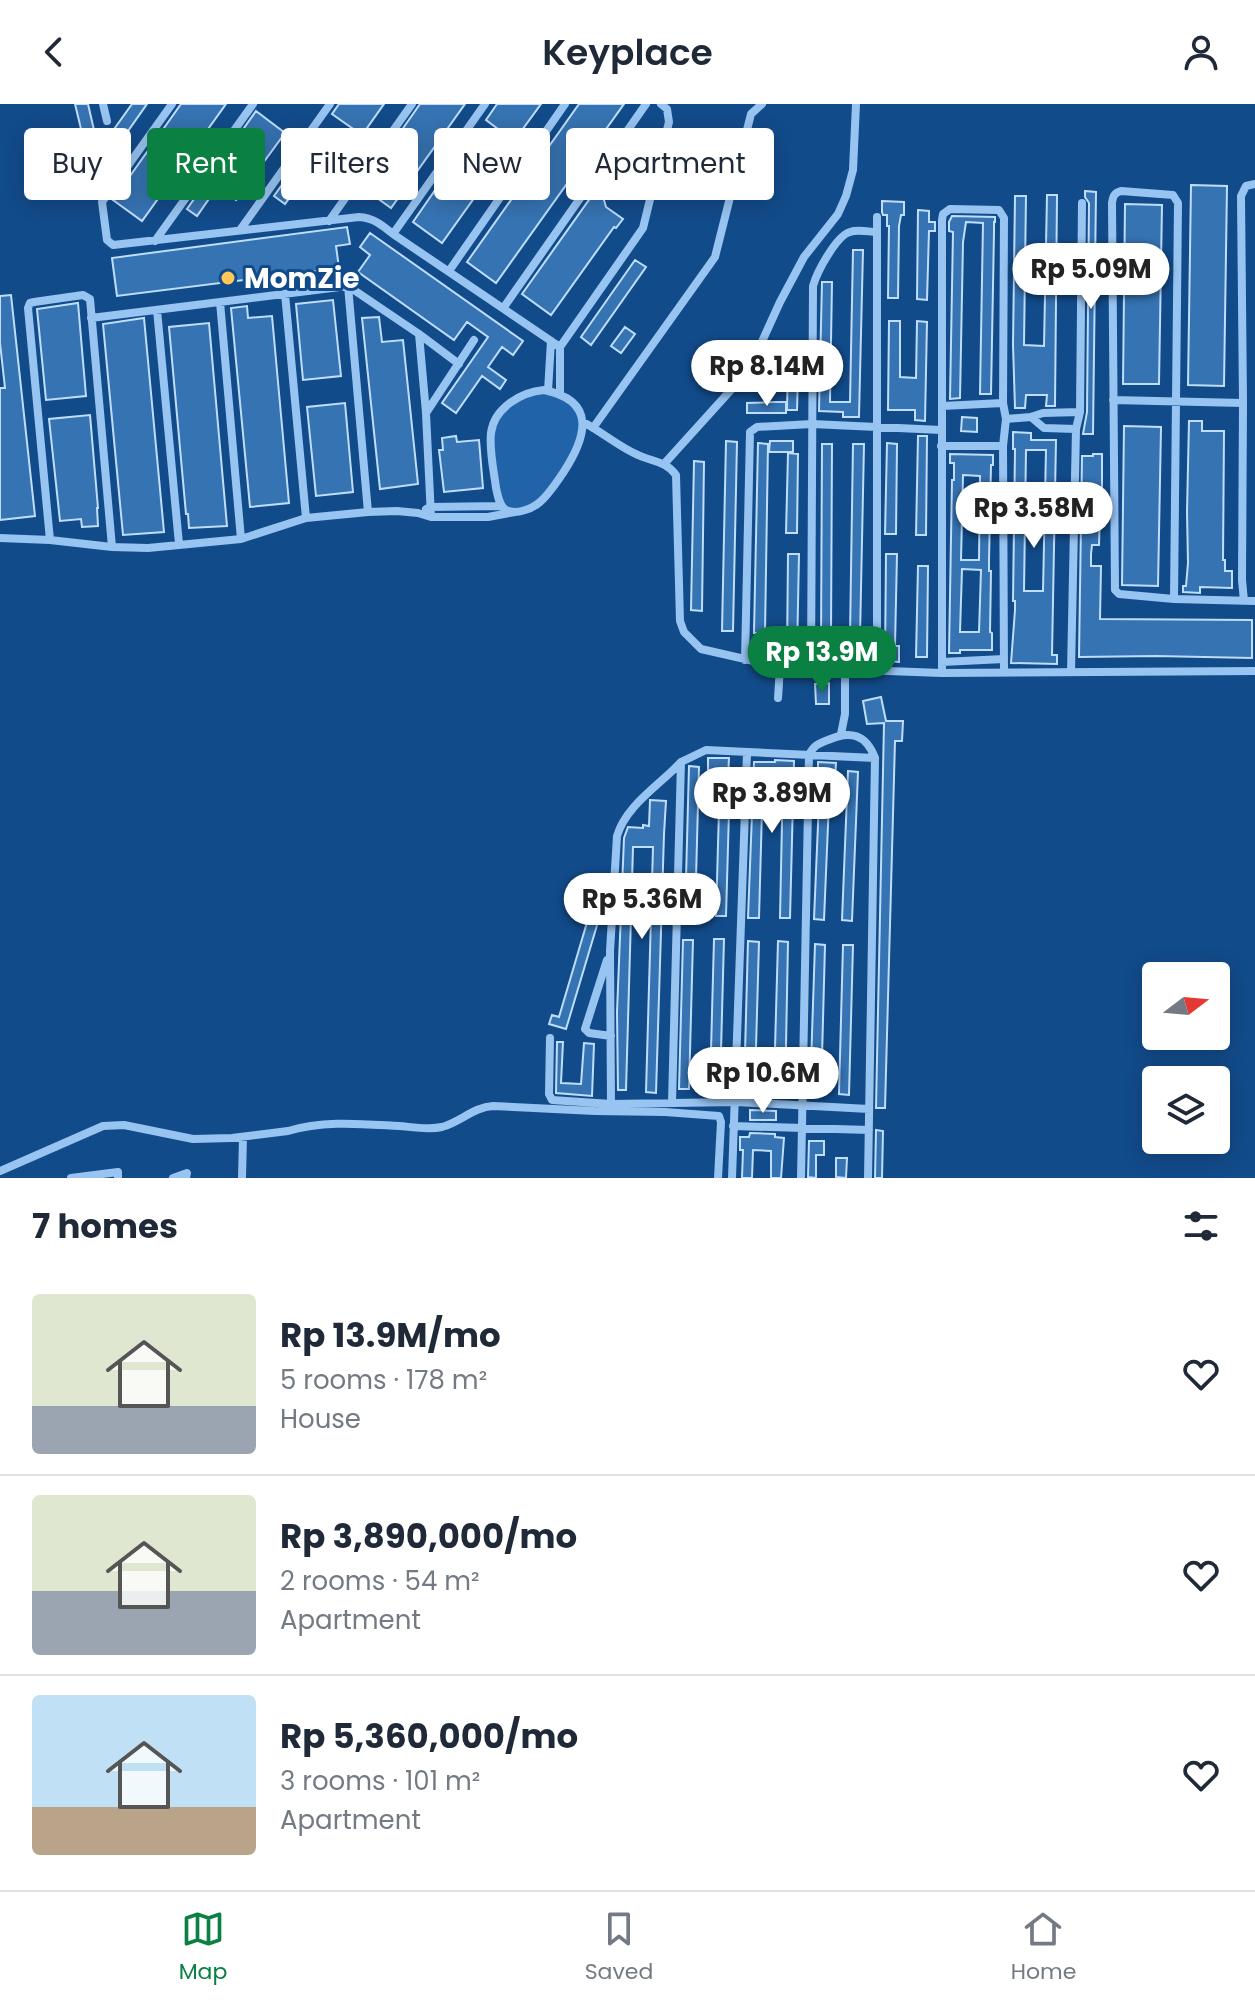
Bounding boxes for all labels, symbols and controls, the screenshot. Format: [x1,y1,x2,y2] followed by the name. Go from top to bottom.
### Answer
[542,27,713,78] text: Keyplace
[32,30,76,74] icon: back
[1179,30,1223,74] icon: person
[24,128,131,200] chip: Buy
[147,128,265,200] chip: Rent
[281,128,418,200] chip: Filters
[434,128,550,200] chip: New
[566,128,774,200] chip: Apartment
[1008,243,1174,311] pin: Rp 5.09M
[1030,251,1152,287] text: Rp 5.09M
[244,259,359,298] place label: MomZie
[219,269,237,287] marker: MomZie
[684,340,850,408] pin: Rp 8.14M
[709,348,825,384] text: Rp 8.14M
[951,482,1117,550] pin: Rp 3.58M
[974,490,1094,526] text: Rp 3.58M
[739,626,905,694] pin: Rp 13.9M
[766,634,878,670] text: Rp 13.9M
[689,767,855,835] pin: Rp 3.89M
[712,775,832,811] text: Rp 3.89M
[559,873,725,941] pin: Rp 5.36M
[582,881,702,917] text: Rp 5.36M
[1142,962,1230,1050] north arrow
[1142,962,1230,1154] map controls
[680,1047,846,1115] pin: Rp 10.6M
[706,1055,820,1091] text: Rp 10.6M
[1142,1066,1230,1154] button: layers
[32,1202,178,1250] text: 7 homes
[1179,1204,1223,1248] icon: filters
[280,1311,501,1359] text: Rp 13.9M/mo
[96,1326,192,1422] icon: home
[1179,1352,1223,1396] icon: heart
[280,1362,487,1398] text: 5 rooms · 178 m²
[280,1401,361,1437] text: House
[280,1512,577,1560] text: Rp 3,890,000/mo
[96,1527,192,1623] icon: home
[1179,1553,1223,1597] icon: heart
[280,1563,480,1599] text: 2 rooms · 54 m²
[280,1602,421,1638] text: Apartment
[280,1712,578,1760] text: Rp 5,360,000/mo
[96,1727,192,1823] icon: home
[1179,1753,1223,1797] icon: heart
[280,1763,480,1799] text: 3 rooms · 101 m²
[280,1802,421,1838] text: Apartment
[179,1907,227,1988] tab: Map
[585,1907,653,1988] tab: Saved
[1011,1907,1076,1988] tab: Home

